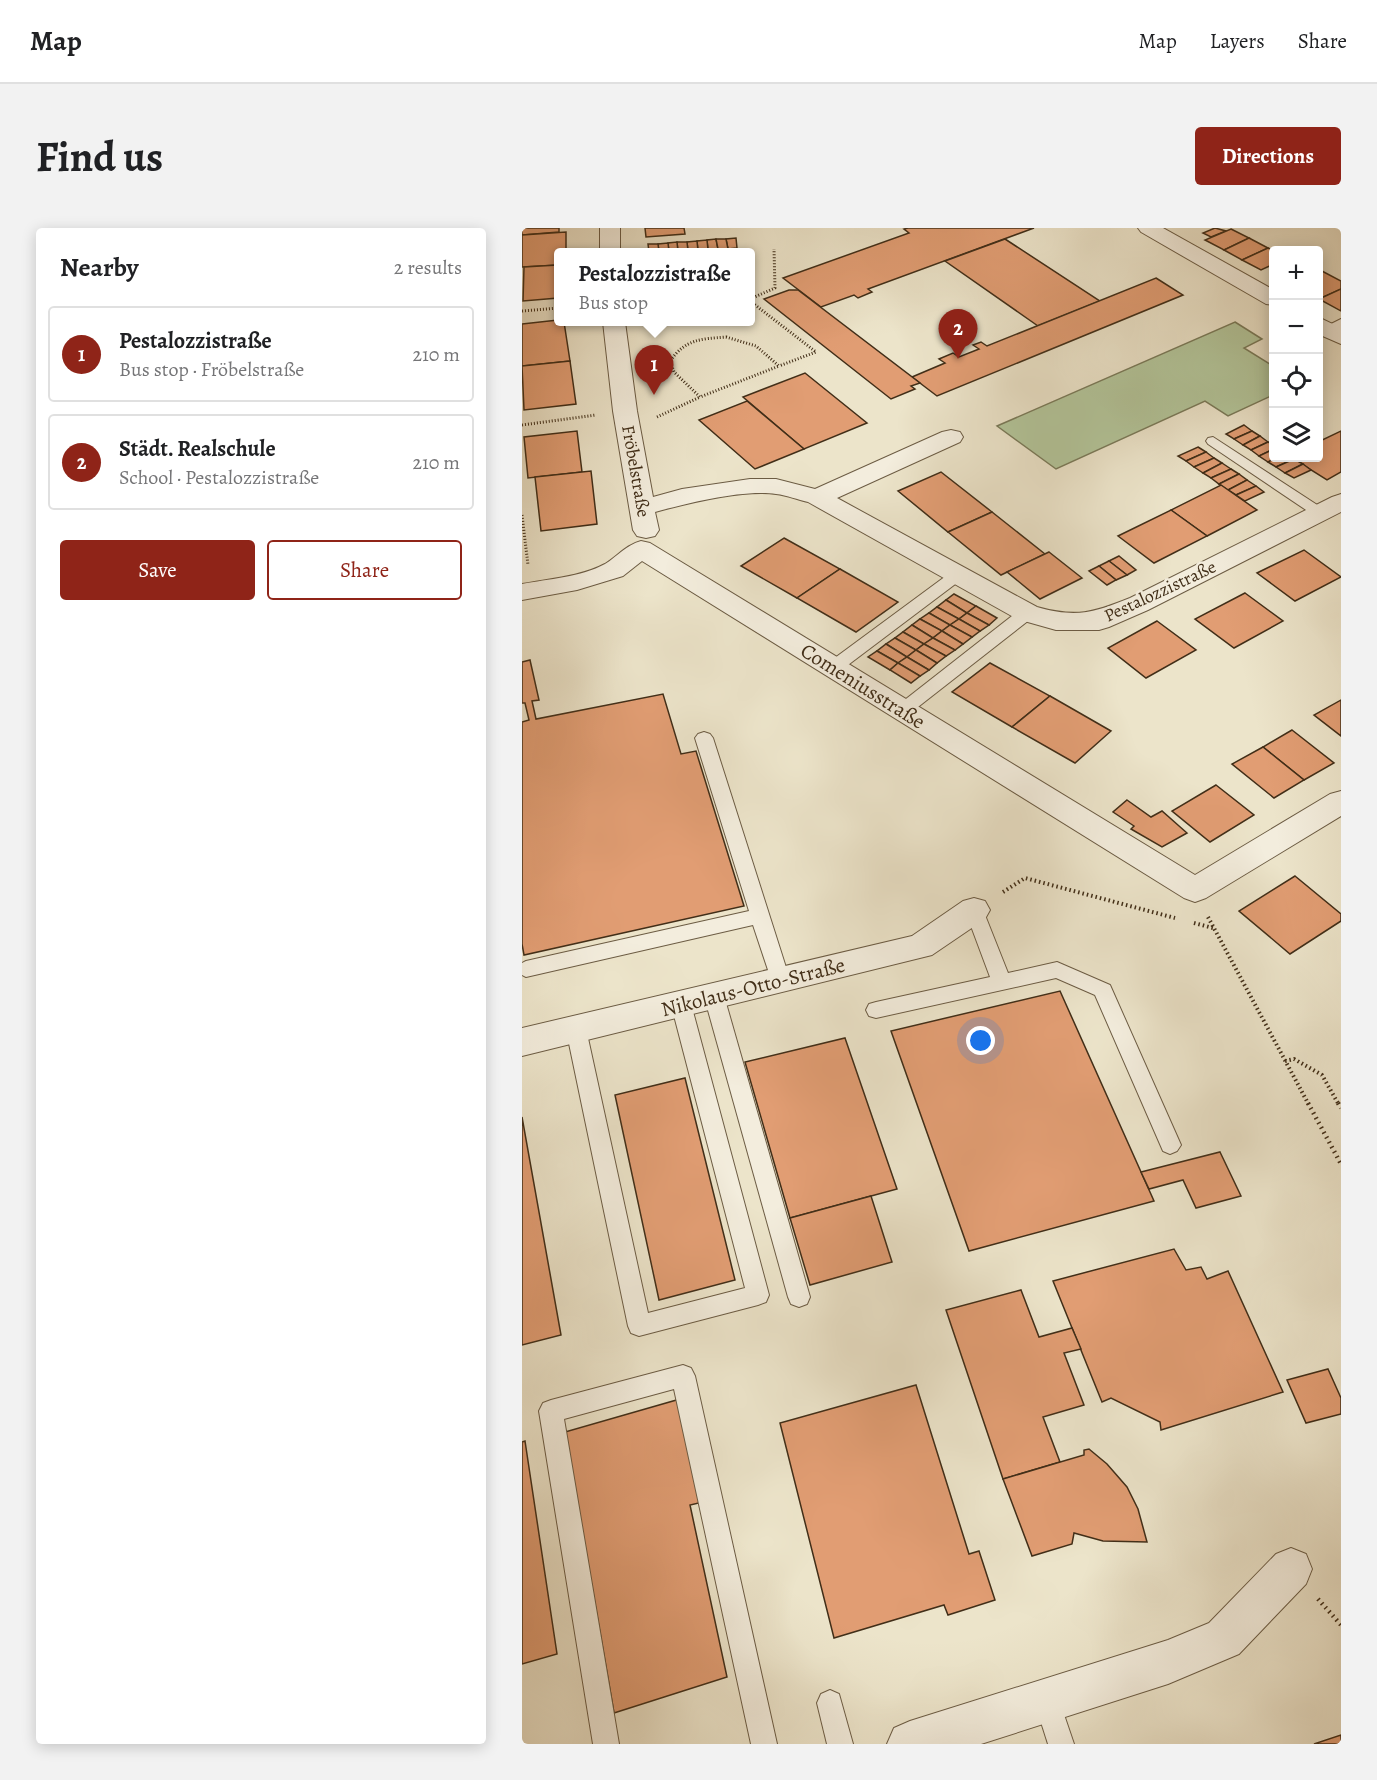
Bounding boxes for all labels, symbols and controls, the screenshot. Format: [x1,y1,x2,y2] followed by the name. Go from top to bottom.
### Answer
[30,22,82,60] text: Map
[1138,27,1177,55] text: Map
[1210,27,1265,55] text: Layers
[1298,27,1347,55] text: Share
[1195,127,1341,185] button: Directions
[36,128,163,185] text: Find us
[1269,246,1323,462] map controls
[1269,246,1323,300] button: +
[554,248,755,326] popup
[60,250,139,285] text: Nearby
[394,254,462,281] text: 2 results
[578,259,731,289] text: Pestalozzistraße
[578,289,648,316] text: Bus stop
[1269,300,1323,354] button: −
[938,310,978,359] pin: 2
[119,326,272,356] text: Pestalozzistraße
[78,341,85,368] text: 1
[412,341,460,368] text: 210 m
[634,346,674,395] pin: 1
[1269,354,1323,408] button: locate
[119,356,304,383] text: Bus stop · Fröbelstraße
[1269,408,1323,462] button: layers
[616,423,656,519] street label: Fröbelstraße
[119,434,276,464] text: Städt. Realschule
[77,449,86,476] text: 2
[412,449,460,476] text: 210 m
[119,464,319,491] text: School · Pestalozzistraße
[60,540,255,600] button: Save
[267,540,462,600] button: Share
[1100,555,1220,627] street label: Pestalozzistraße
[795,636,931,736] street label: Comeniusstraße
[658,951,848,1023] street label: Nikolaus-Otto-Straße
[966,1026,995,1055] your location

